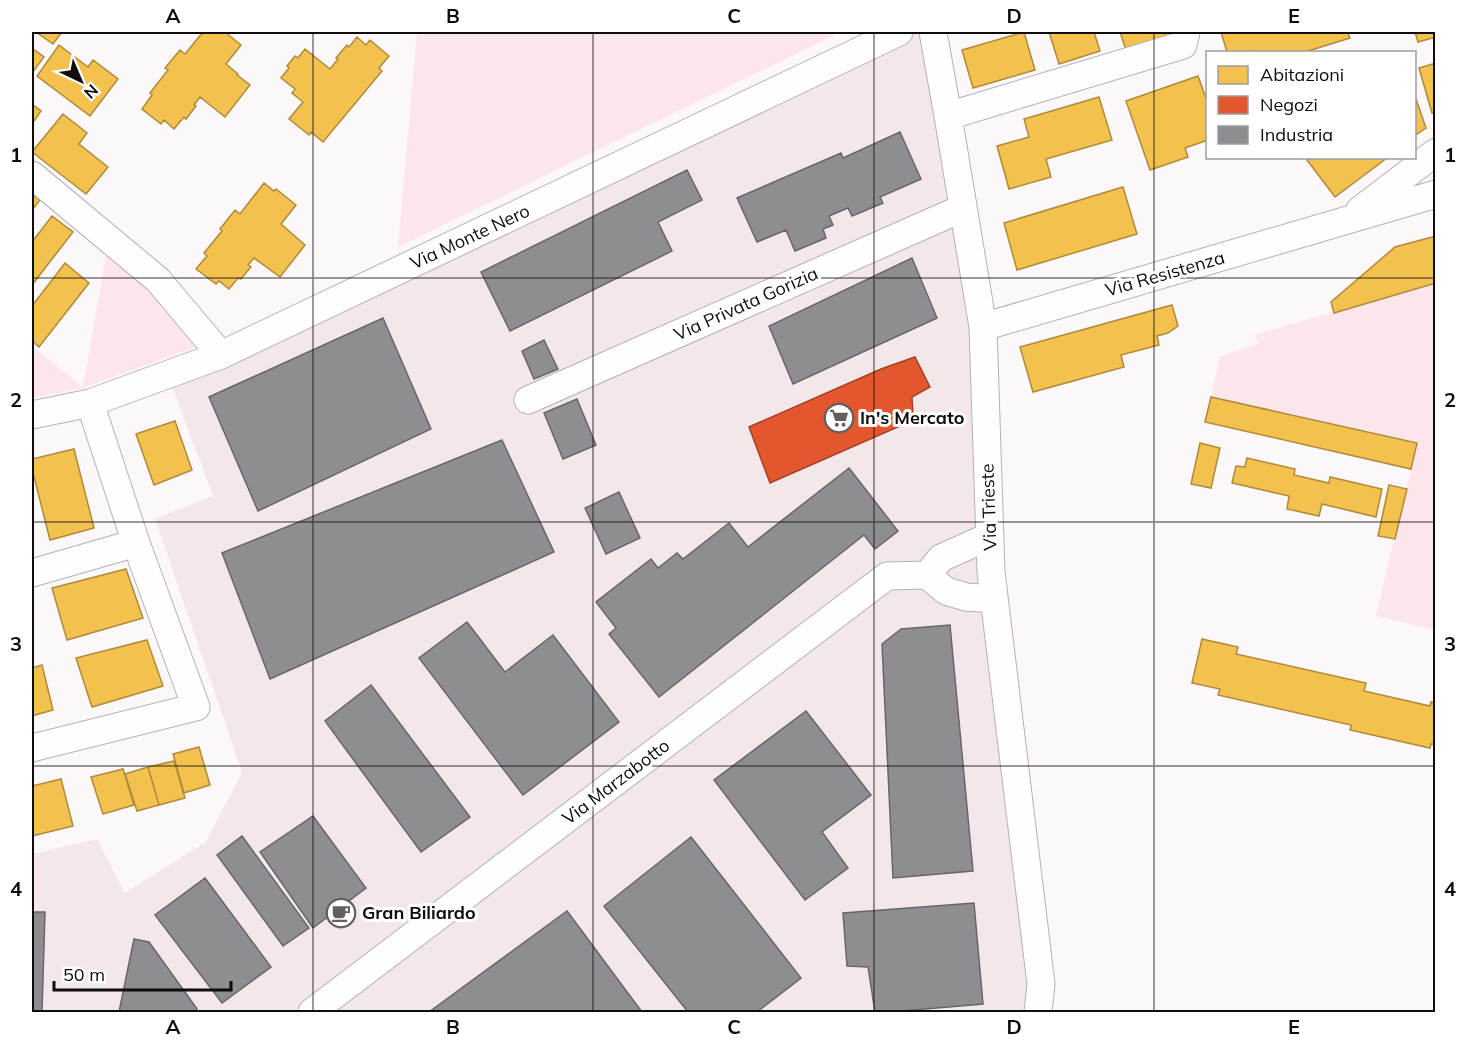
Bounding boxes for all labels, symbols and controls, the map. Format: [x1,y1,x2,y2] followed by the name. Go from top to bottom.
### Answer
[166,3,181,28] text: A
[446,3,460,28] text: B
[727,3,741,28] text: C
[1006,3,1022,28] text: D
[1288,3,1300,28] text: E
[51,51,111,111] north arrow
[1206,51,1416,159] legend
[1260,63,1344,86] text: Abitazioni
[80,80,103,103] text: N
[1260,93,1318,116] text: Negozi
[1260,123,1333,146] text: Industria
[10,142,22,167] text: 1
[1444,142,1456,167] text: 1
[406,199,533,274] street label: Via Monte Nero
[1103,246,1227,302] street label: Via Resistenza
[670,261,821,346] street label: Via Privata Gorizia
[10,387,22,412] text: 2
[1444,387,1456,412] text: 2
[823,402,855,434] supermarket icon: In's Mercato
[860,406,964,429] place label: In's Mercato
[975,463,1002,551] street label: Via Trieste
[10,631,22,656] text: 3
[1444,631,1456,656] text: 3
[557,734,674,830] street label: Via Marzabotto
[10,876,22,901] text: 4
[1444,876,1456,901] text: 4
[325,897,357,929] cafe icon: Gran Biliardo
[362,901,476,924] place label: Gran Biliardo
[54,954,231,992] scale bar
[63,963,105,986] text: 50 m
[166,1014,181,1039] text: A
[446,1014,460,1039] text: B
[727,1014,741,1039] text: C
[1006,1014,1022,1039] text: D
[1288,1014,1300,1039] text: E

